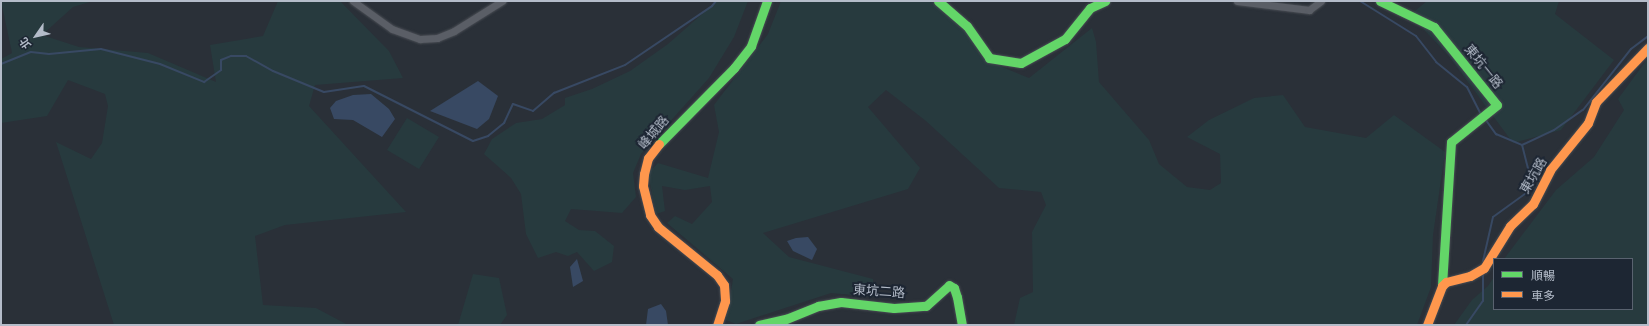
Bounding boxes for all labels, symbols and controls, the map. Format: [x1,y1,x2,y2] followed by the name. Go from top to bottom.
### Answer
[16,16,56,56] north arrow
[17,35,34,51] text: 北
[1461,42,1505,92] street label: 東坑一路
[635,113,673,153] street label: 峰城路
[1517,155,1551,197] street label: 東坑路
[1493,258,1633,310] legend
[1531,269,1555,283] text: 順暢
[853,282,905,302] street label: 東坑二路
[1531,289,1555,303] text: 車多

